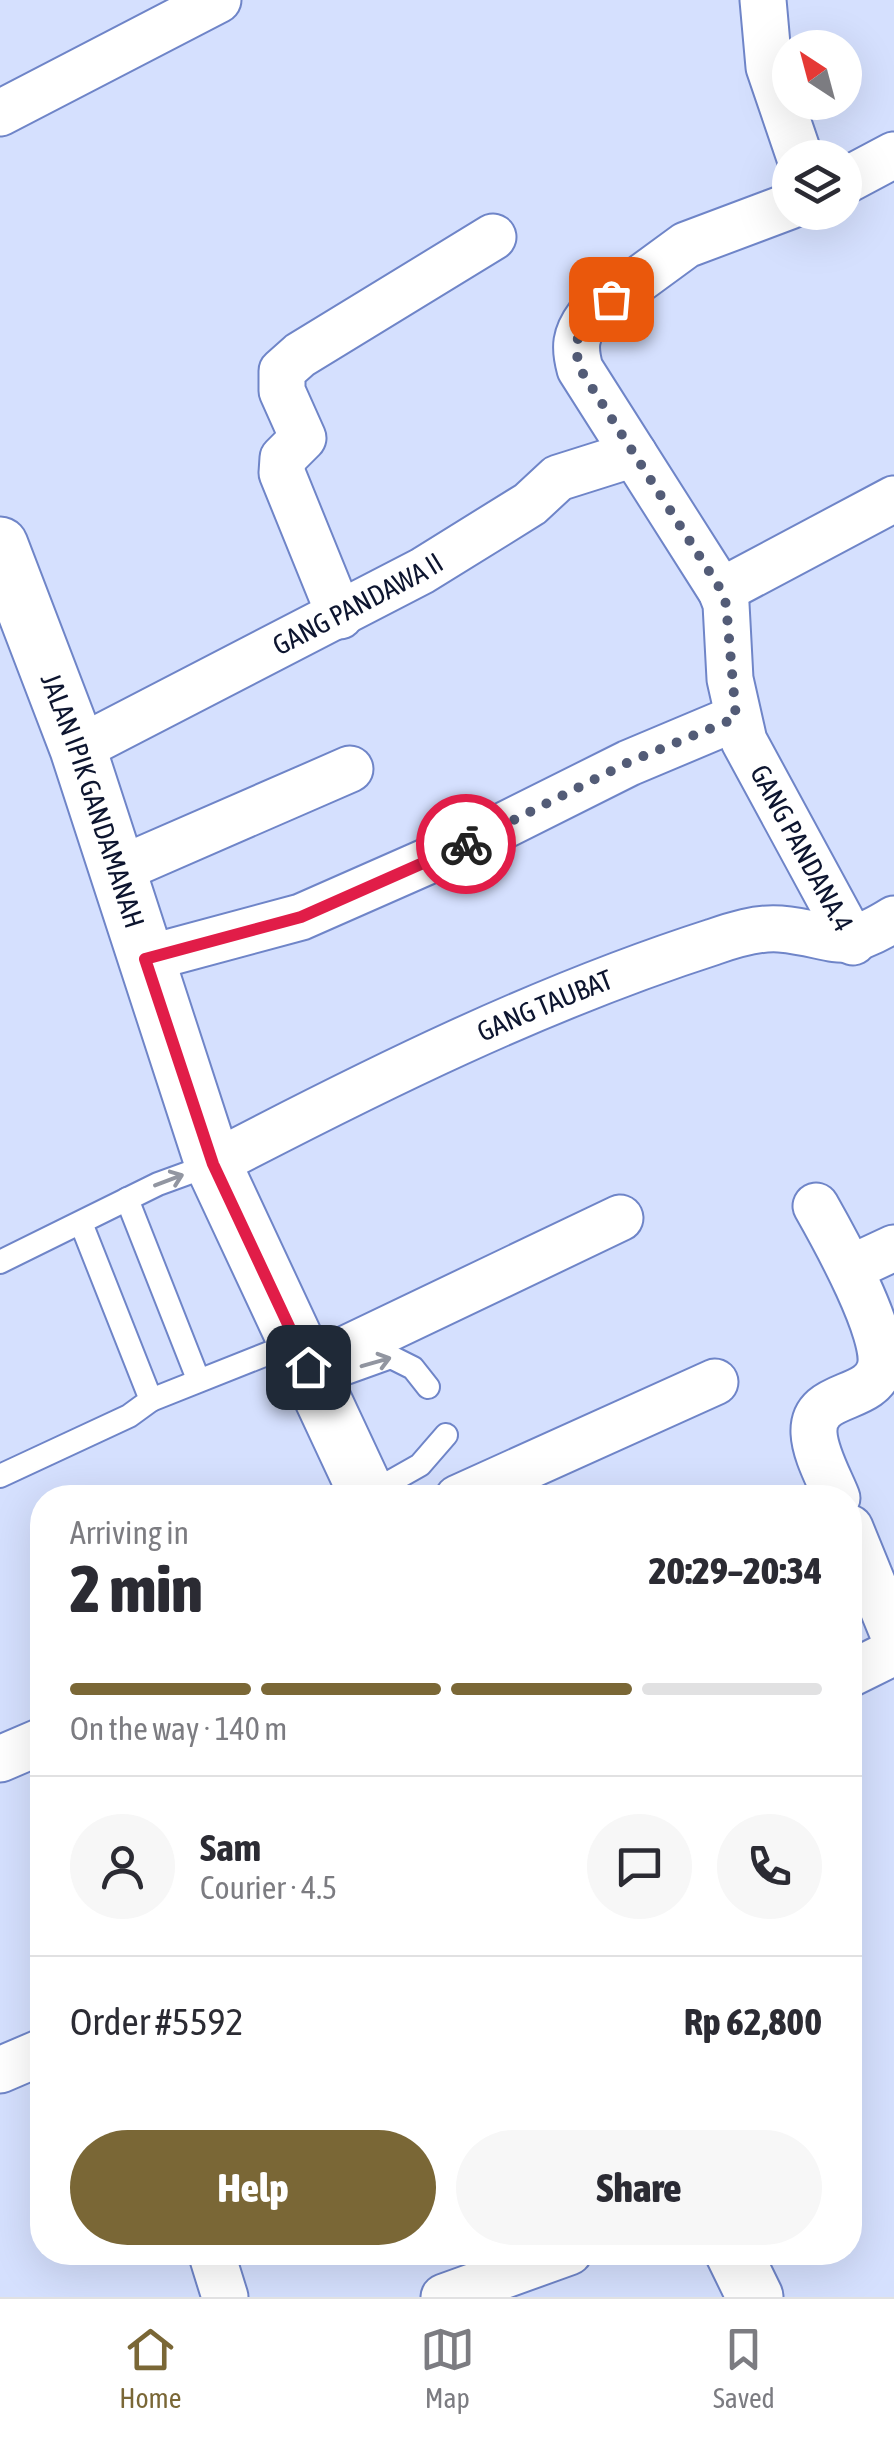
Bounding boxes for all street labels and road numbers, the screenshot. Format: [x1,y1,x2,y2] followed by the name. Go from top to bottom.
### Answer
[267,546,448,661] street label: GANG PANDAWA II
[35,669,151,932] street label: JALAN IPIK GANDAMANAH
[744,759,860,937] street label: GANG PANDANA.4
[472,963,617,1048] street label: GANG TAUBAT

